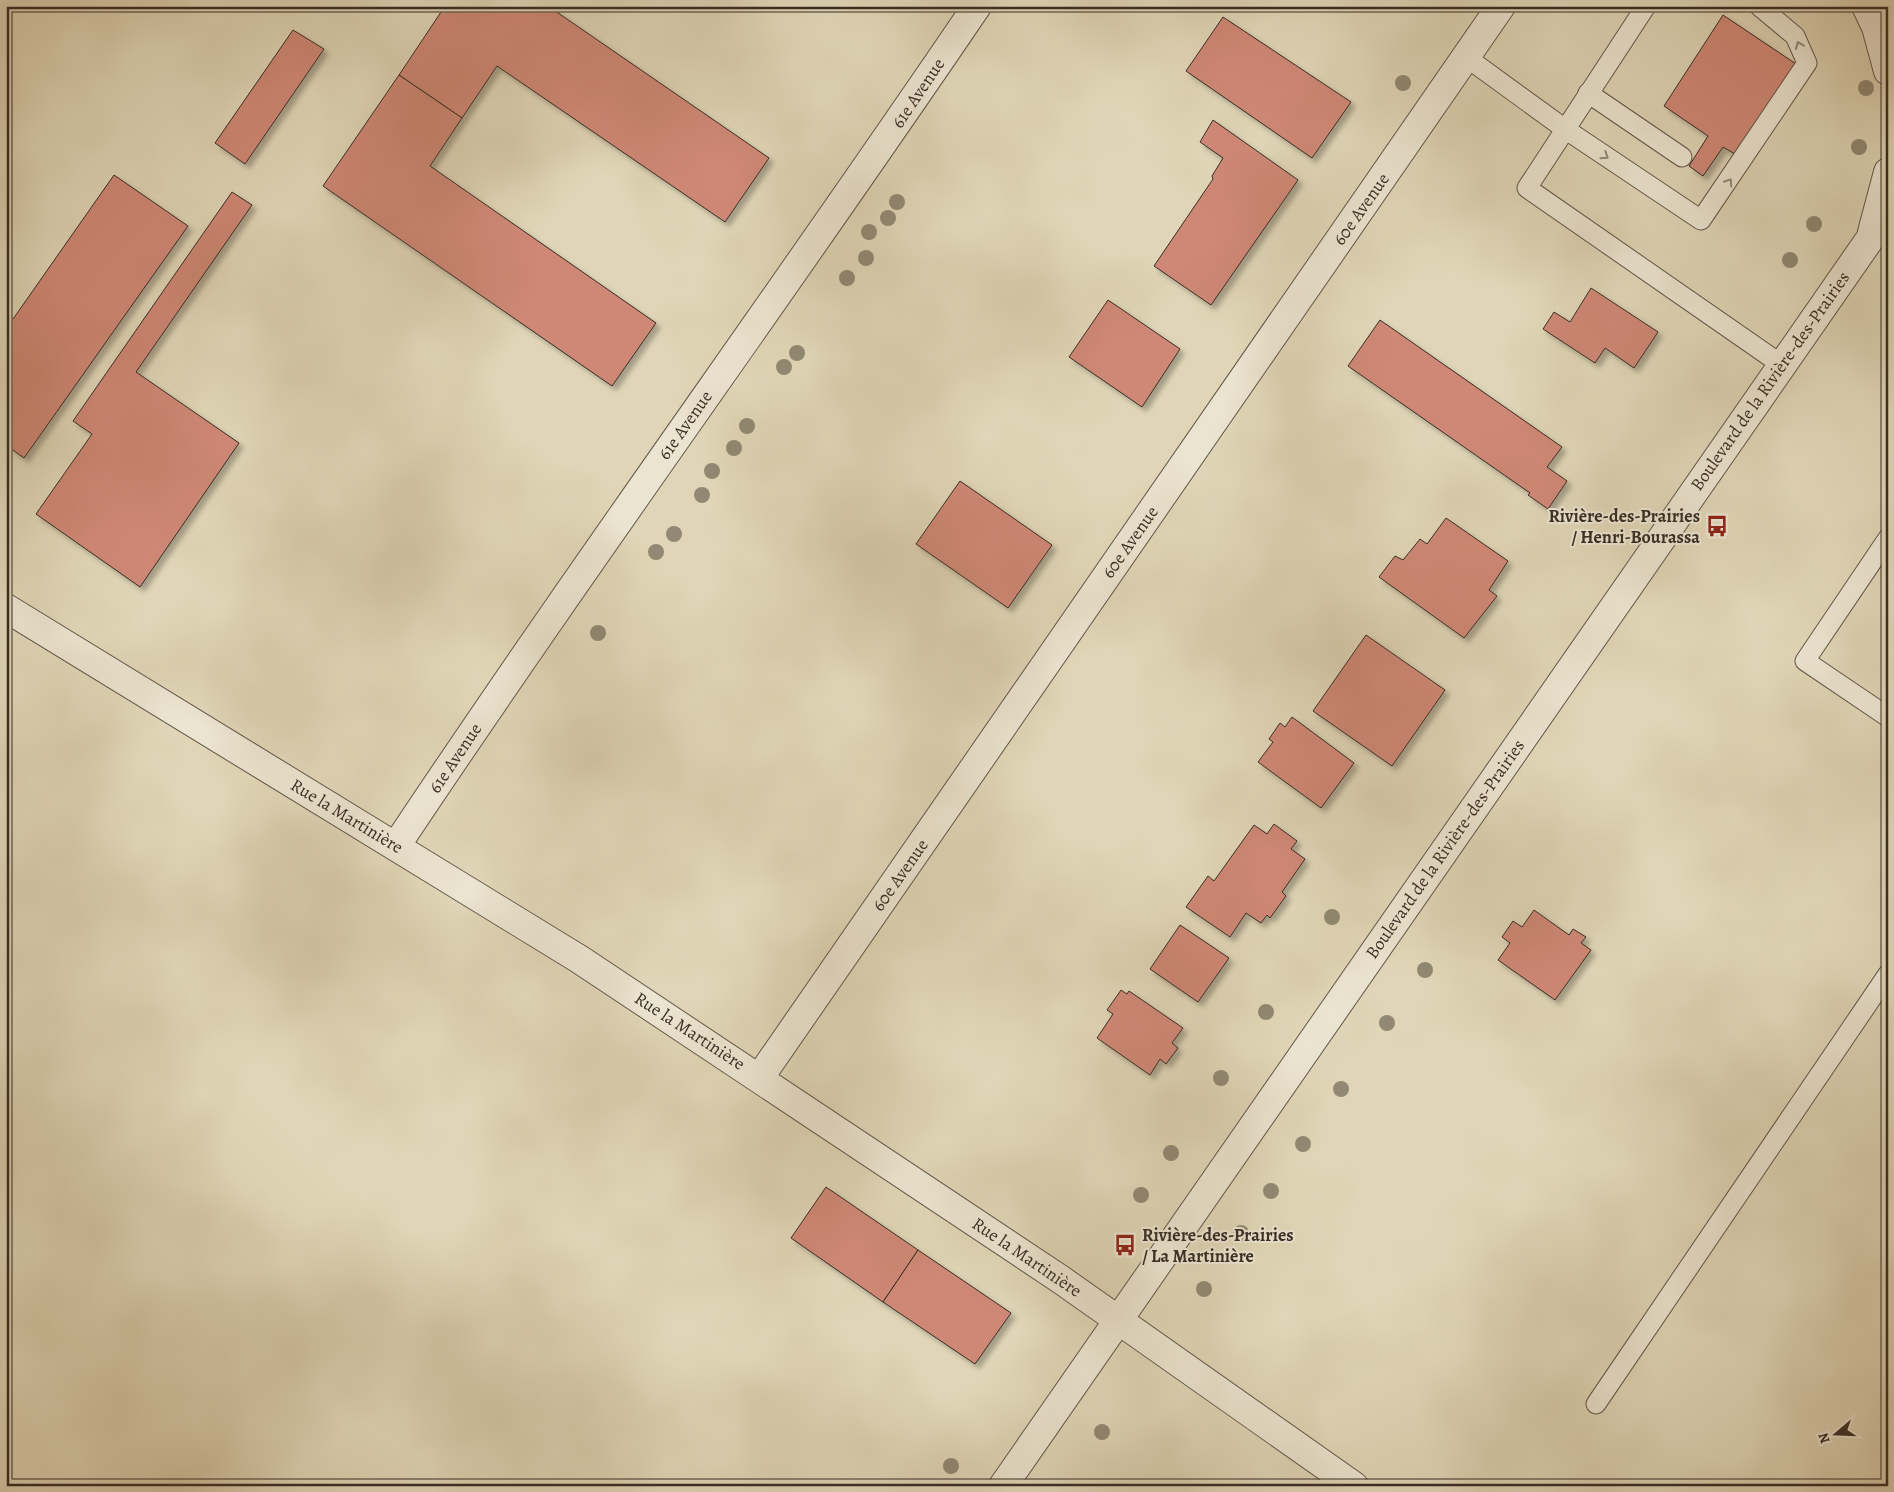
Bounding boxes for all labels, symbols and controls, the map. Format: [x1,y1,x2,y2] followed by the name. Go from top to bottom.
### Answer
[1795,41,1805,50] one-way arrow
[886,53,950,133] street label: 61e Avenue
[1600,150,1609,160] one-way arrow
[1327,168,1395,250] street label: 60e Avenue
[1723,179,1732,188] one-way arrow
[1685,267,1855,495] street label: Boulevard de la Rivière-des-Prairies
[652,385,718,465] street label: 61e Avenue
[1096,501,1164,583] street label: 60e Avenue
[1548,504,1700,549] place label: Rivière-des-Prairies / Henri-Bourassa
[1704,513,1730,539] bus stop icon: Rivière-des-Prairies / Henri-Bourassa
[423,718,487,798] street label: 61e Avenue
[1360,735,1530,963] street label: Boulevard de la Rivière-des-Prairies
[286,773,408,859] street label: Rue la Martinière
[866,834,934,916] street label: 60e Avenue
[630,986,750,1076] street label: Rue la Martinière
[968,1211,1086,1303] street label: Rue la Martinière
[1142,1223,1294,1268] place label: Rivière-des-Prairies / La Martinière
[1112,1232,1138,1258] bus stop icon: Rivière-des-Prairies / La Martinière
[1812,1410,1862,1460] north arrow
[1814,1430,1835,1446] text: N

